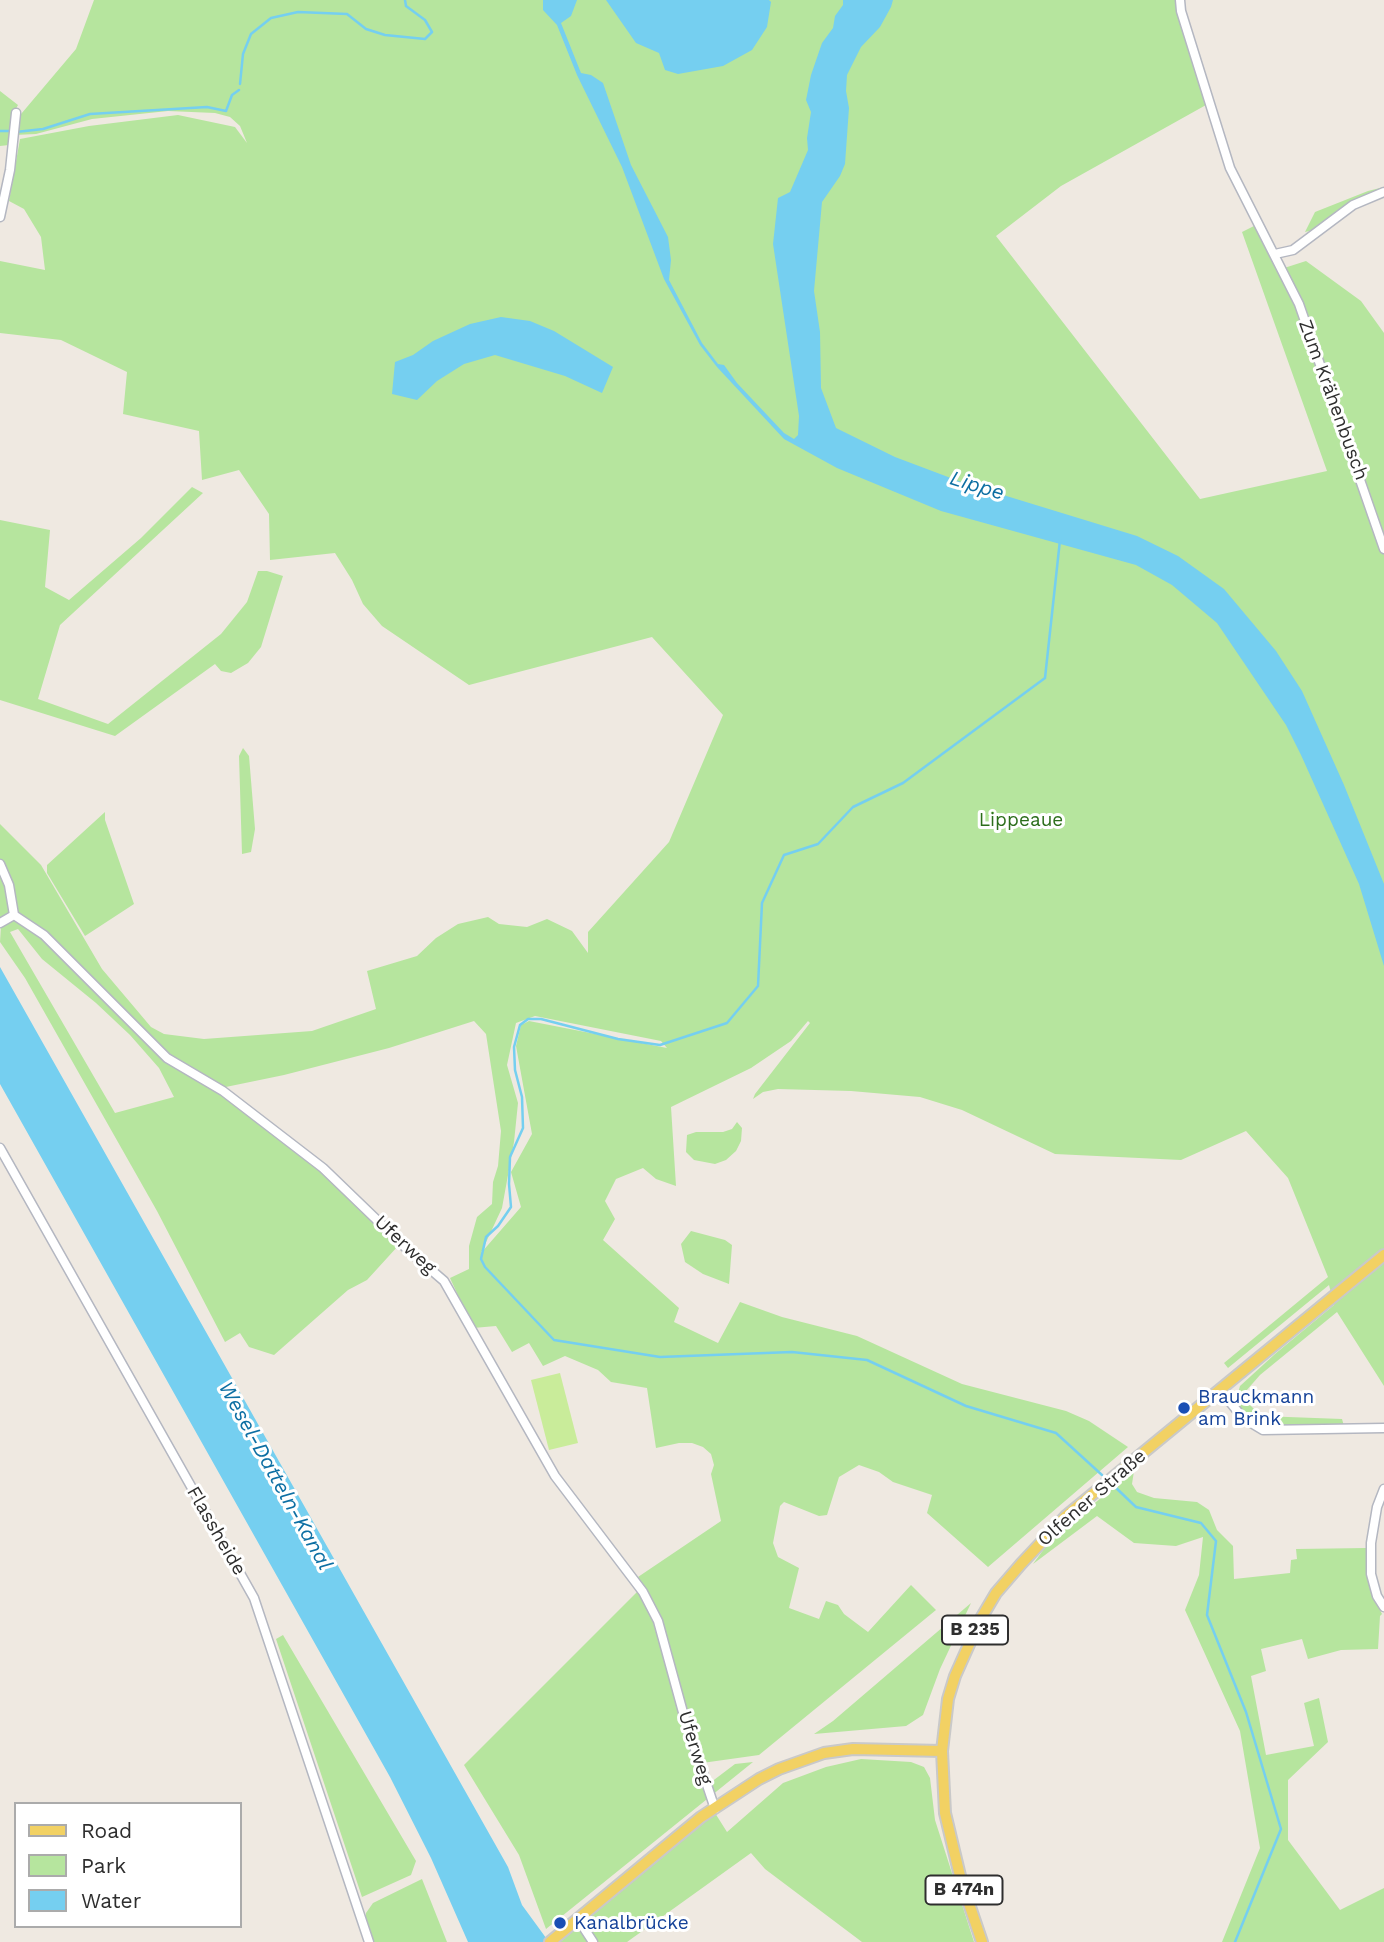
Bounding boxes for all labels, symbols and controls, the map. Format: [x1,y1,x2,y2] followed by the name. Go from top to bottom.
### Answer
[1293,317,1373,483] street label: Zum Krähenbusch
[947,466,1007,506] water label: Lippe
[979,809,1063,831] park label: Lippeaue
[369,1211,441,1279] street label: Uferweg
[213,1377,337,1575] water label: Wesel-Datteln-Kanal
[1198,1386,1314,1430] place label: Brauckmann am Brink
[1176,1400,1192,1416] marker: Brauckmann am Brink
[1033,1445,1151,1551] street label: Olfener Straße
[181,1483,251,1579] street label: Flassheide
[942,1616,1008,1644] road number: B 235
[673,1708,717,1788] street label: Uferweg
[14,1802,242,1928] legend
[81,1818,132,1843] text: Road
[81,1853,126,1878] text: Park
[926,1876,1002,1904] road number: B 474n
[81,1888,141,1913] text: Water
[574,1912,689,1934] place label: Kanalbrücke
[552,1915,568,1931] marker: Kanalbrücke

